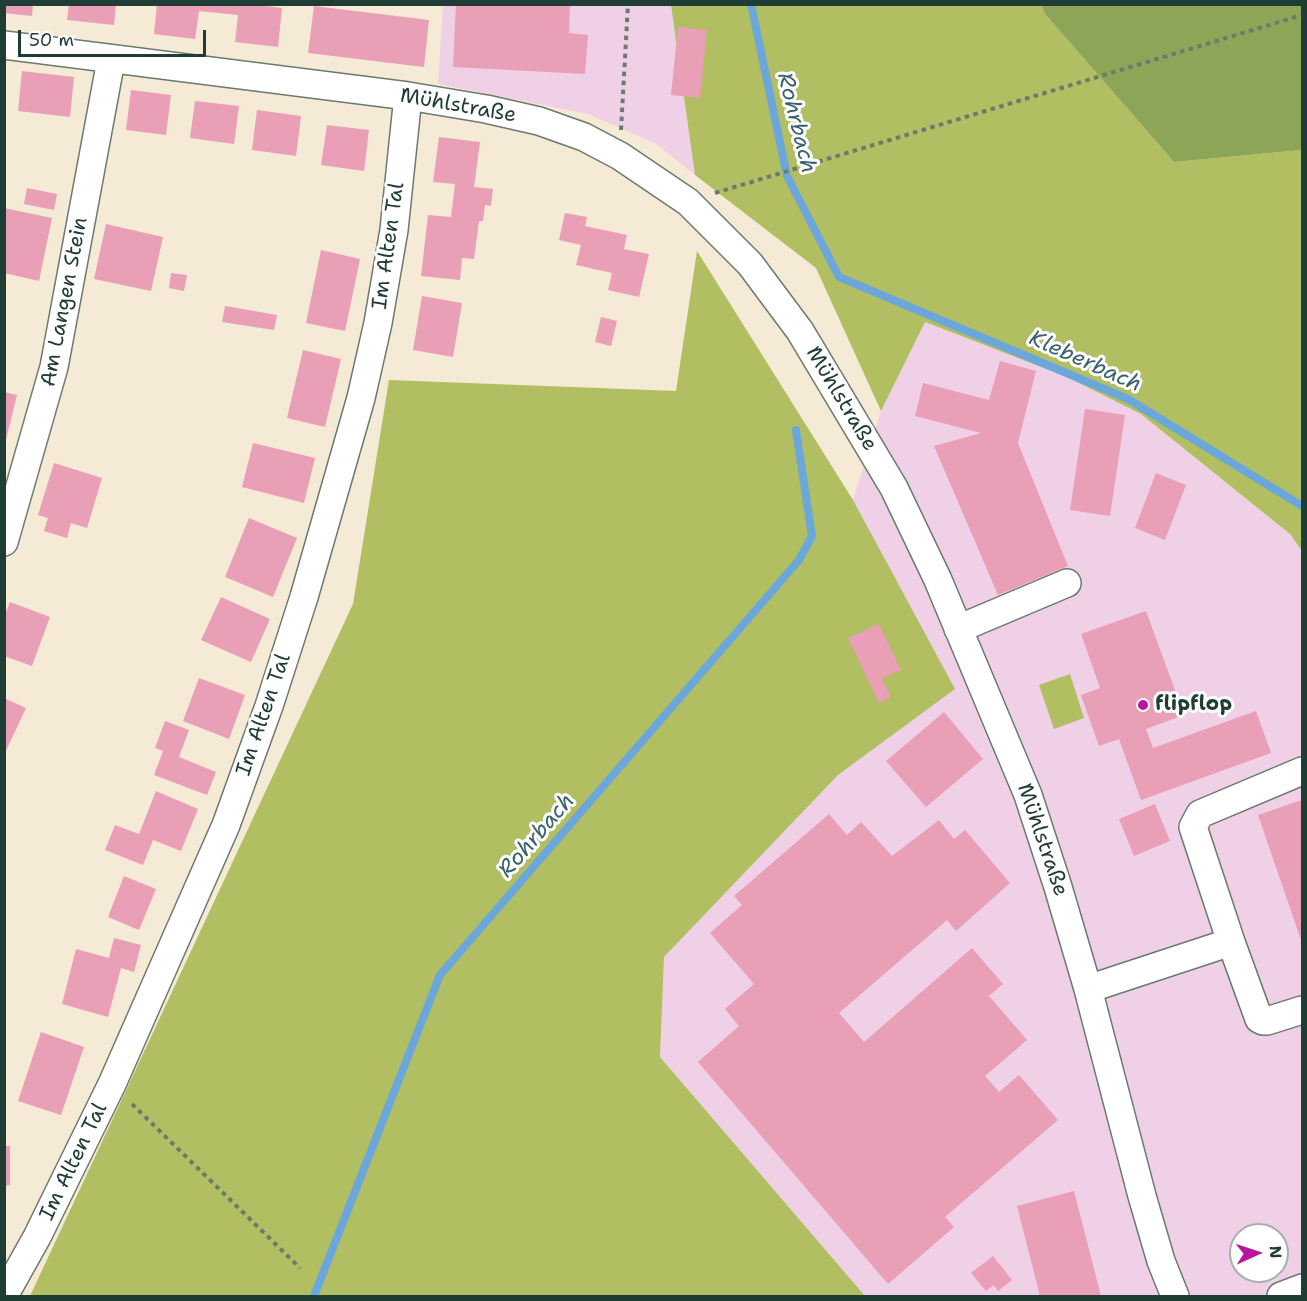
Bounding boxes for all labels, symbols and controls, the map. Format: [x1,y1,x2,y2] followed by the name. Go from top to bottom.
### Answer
[21,18,208,56] scale bar
[29,28,74,52] text: 50 m
[771,70,821,176] water label: Rohrbach
[398,83,518,129] street label: Mühlstraße
[368,181,410,311] street label: Im Alten Tal
[36,215,94,389] street label: Am Langen Stein
[1025,325,1145,399] water label: Kleberbach
[800,342,882,456] street label: Mühlstraße
[231,651,297,779] street label: Im Alten Tal
[1155,692,1232,718] place label: flipflop
[1136,698,1150,712] marker: flipflop
[1011,780,1073,900] street label: Mühlstraße
[493,789,581,883] water label: Rohrbach
[35,1099,113,1225] street label: Im Alten Tal
[1229,1223,1289,1283] north arrow
[1265,1245,1286,1259] text: N

